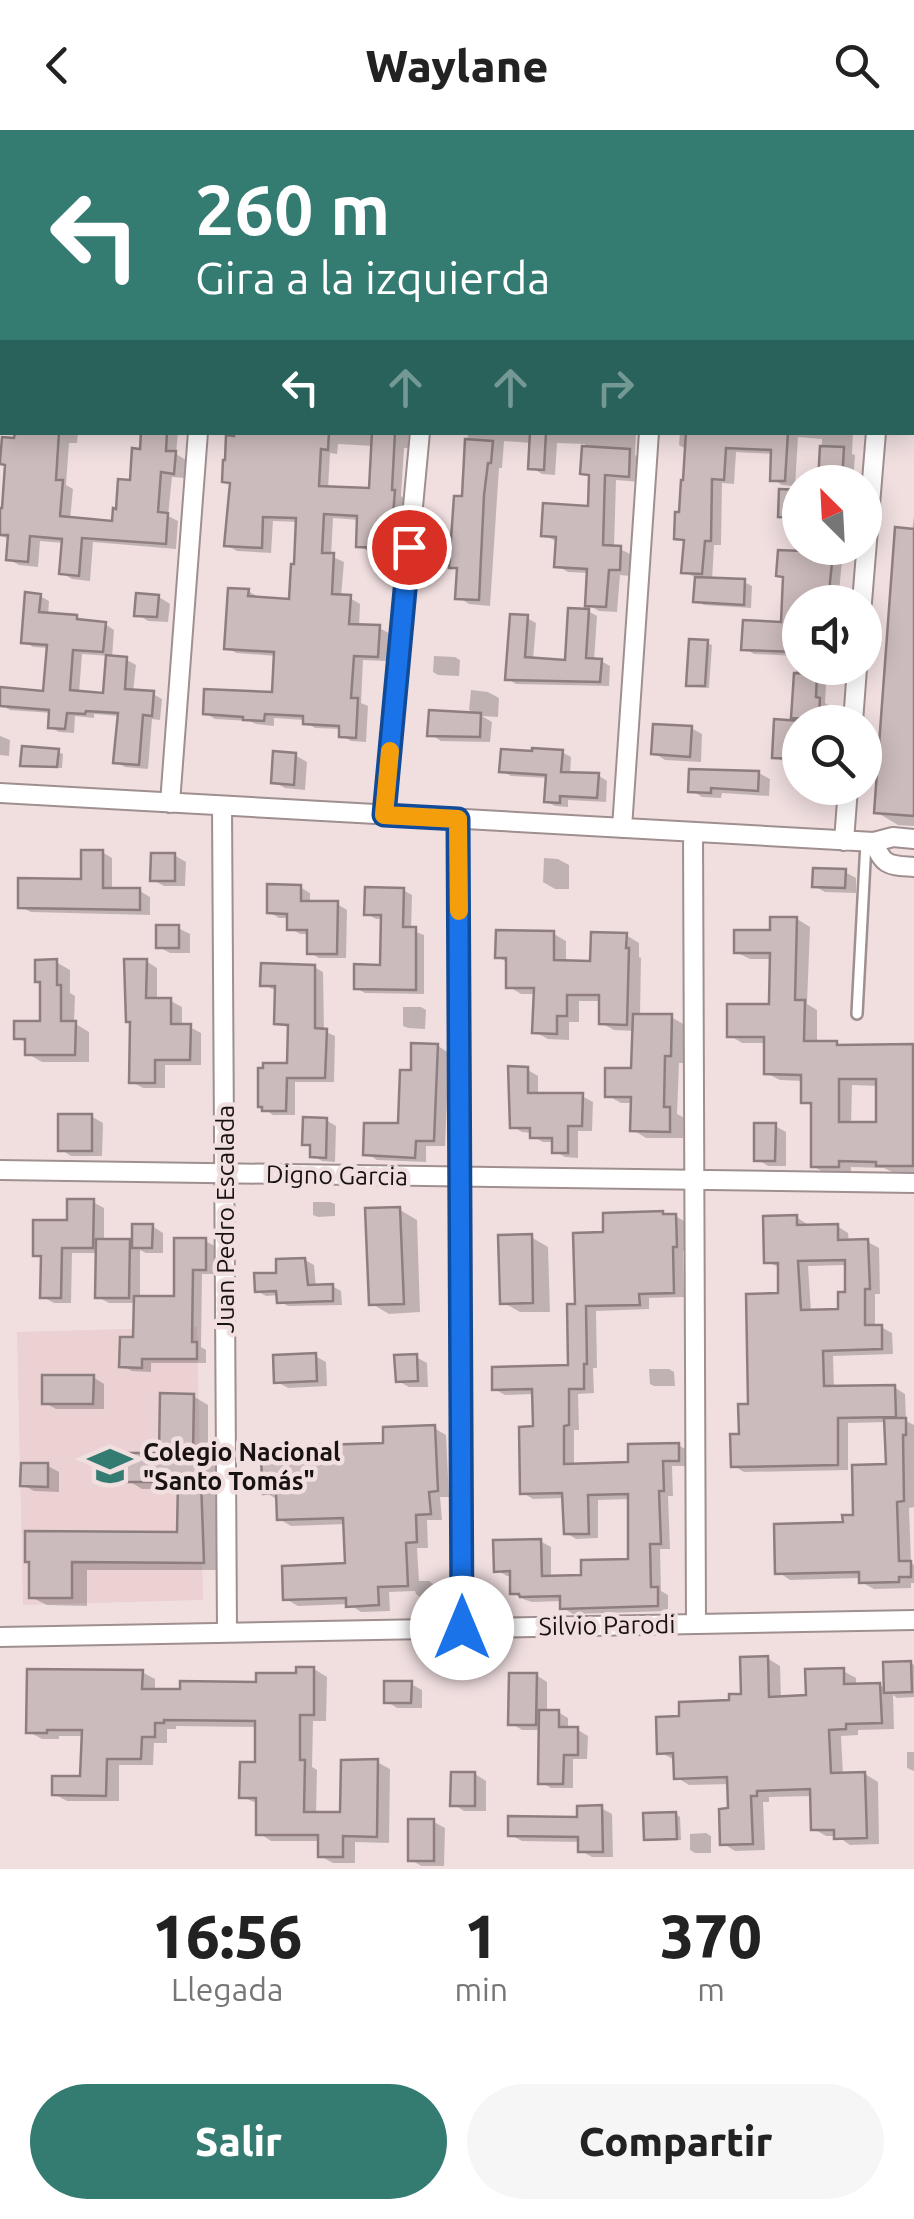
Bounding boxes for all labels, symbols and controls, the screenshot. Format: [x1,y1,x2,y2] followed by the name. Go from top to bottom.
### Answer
[30,38,85,93] icon: back
[829,38,884,93] icon: search
[366,40,548,91] text: Waylane
[30,170,160,300] icon: left
[195,170,390,248] text: 260 m
[195,252,551,303] text: Gira a la izquierda
[273,360,328,415] icon: left
[378,360,433,415] icon: ahead
[483,360,538,415] icon: ahead
[588,360,643,415] icon: right
[782,465,882,565] north arrow
[782,465,882,805] map controls
[367,505,452,590] pin
[382,520,437,575] icon: arrive
[782,585,882,685] button: sound
[782,705,882,805] button: search
[211,1105,239,1333] street label: Juan Pedro Escalada
[266,1160,408,1190] street label: Digno Garcia
[143,1438,341,1495] place label: Colegio Nacional "Santo Tomás"
[86,1442,134,1490] school or university icon: Colegio Nacional "Santo Tomás"
[410,1576,514,1680] position arrow
[538,1610,676,1640] street label: Silvio Parodi
[152,1902,302,1969] text: 16:56
[464,1902,498,1969] text: 1
[660,1902,762,1969] text: 370
[171,1971,283,2007] text: Llegada
[454,1971,508,2007] text: min
[697,1971,725,2007] text: m
[30,2084,447,2199] button: Salir
[467,2084,884,2199] button: Compartir

